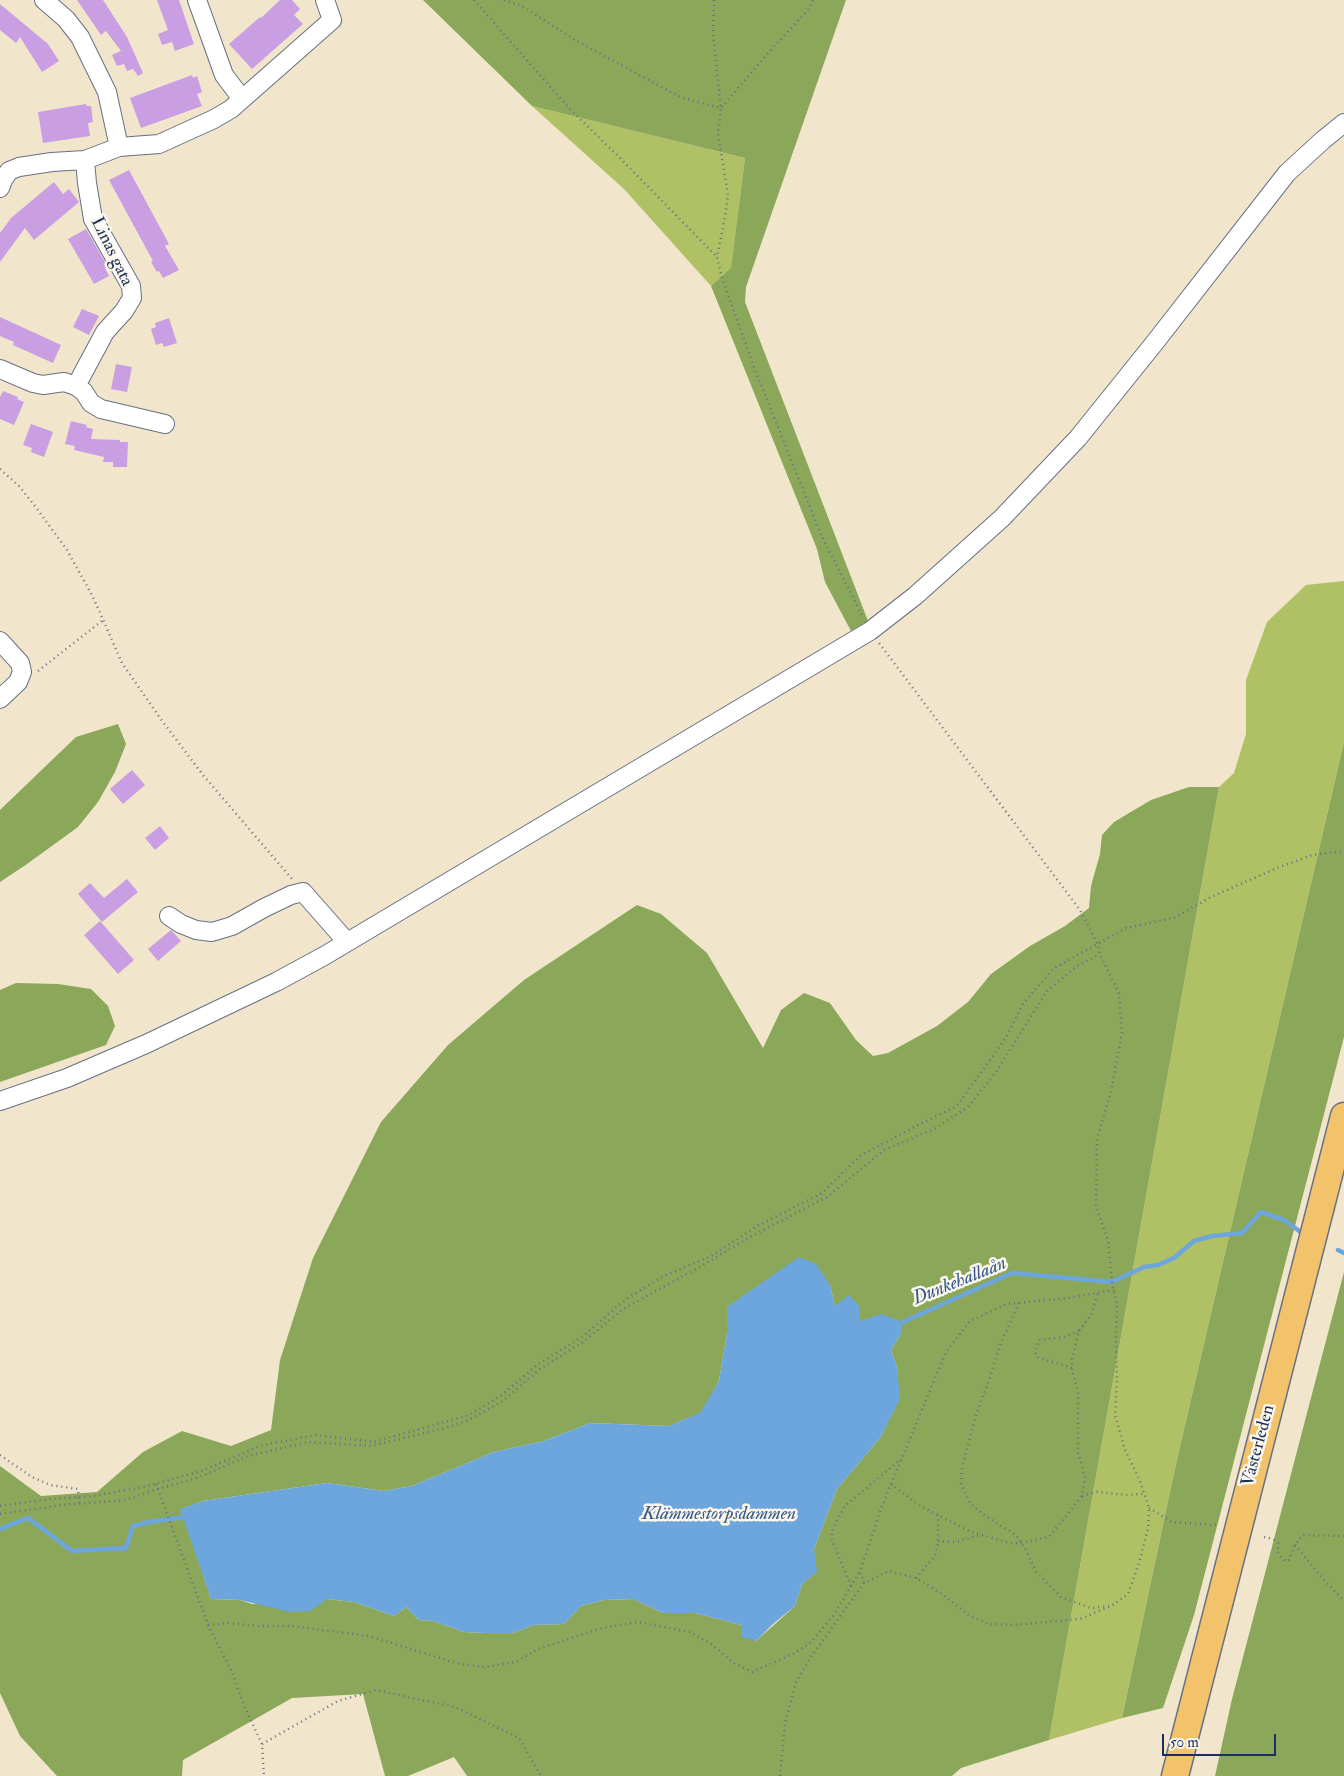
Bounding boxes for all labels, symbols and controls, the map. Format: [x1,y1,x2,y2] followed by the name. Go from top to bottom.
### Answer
[85,214,137,290] street label: Linas gata
[910,1253,1010,1311] water label: Dunkehallaån
[1238,1403,1280,1489] street label: Västerleden
[642,1504,796,1526] water label: Klämmestorpsdammen
[1164,1724,1278,1756] scale bar
[1170,1733,1199,1752] text: 50 m

